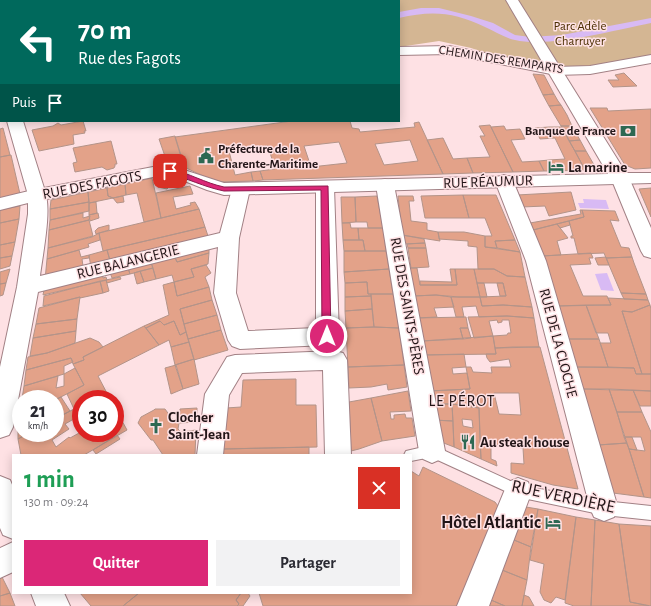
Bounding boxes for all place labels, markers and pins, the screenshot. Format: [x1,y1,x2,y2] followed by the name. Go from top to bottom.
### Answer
[619,122,637,140] bank icon: Banque de France
[525,125,616,138] place label: Banque de France
[218,143,318,171] place label: Préfecture de la Charente-Maritime
[197,147,215,165] public building icon: Préfecture de la Charente-Maritime
[153,154,187,188] pin
[547,158,565,176] hotel icon: La marine
[568,160,627,175] place label: La marine
[168,410,230,442] place label: Clocher Saint-Jean
[147,417,165,435] church icon: Clocher Saint-Jean
[459,433,477,451] restaurant icon: Au steak house
[480,435,570,450] place label: Au steak house
[441,514,541,532] place label: Hôtel Atlantic
[544,514,562,532] hotel icon: Hôtel Atlantic

